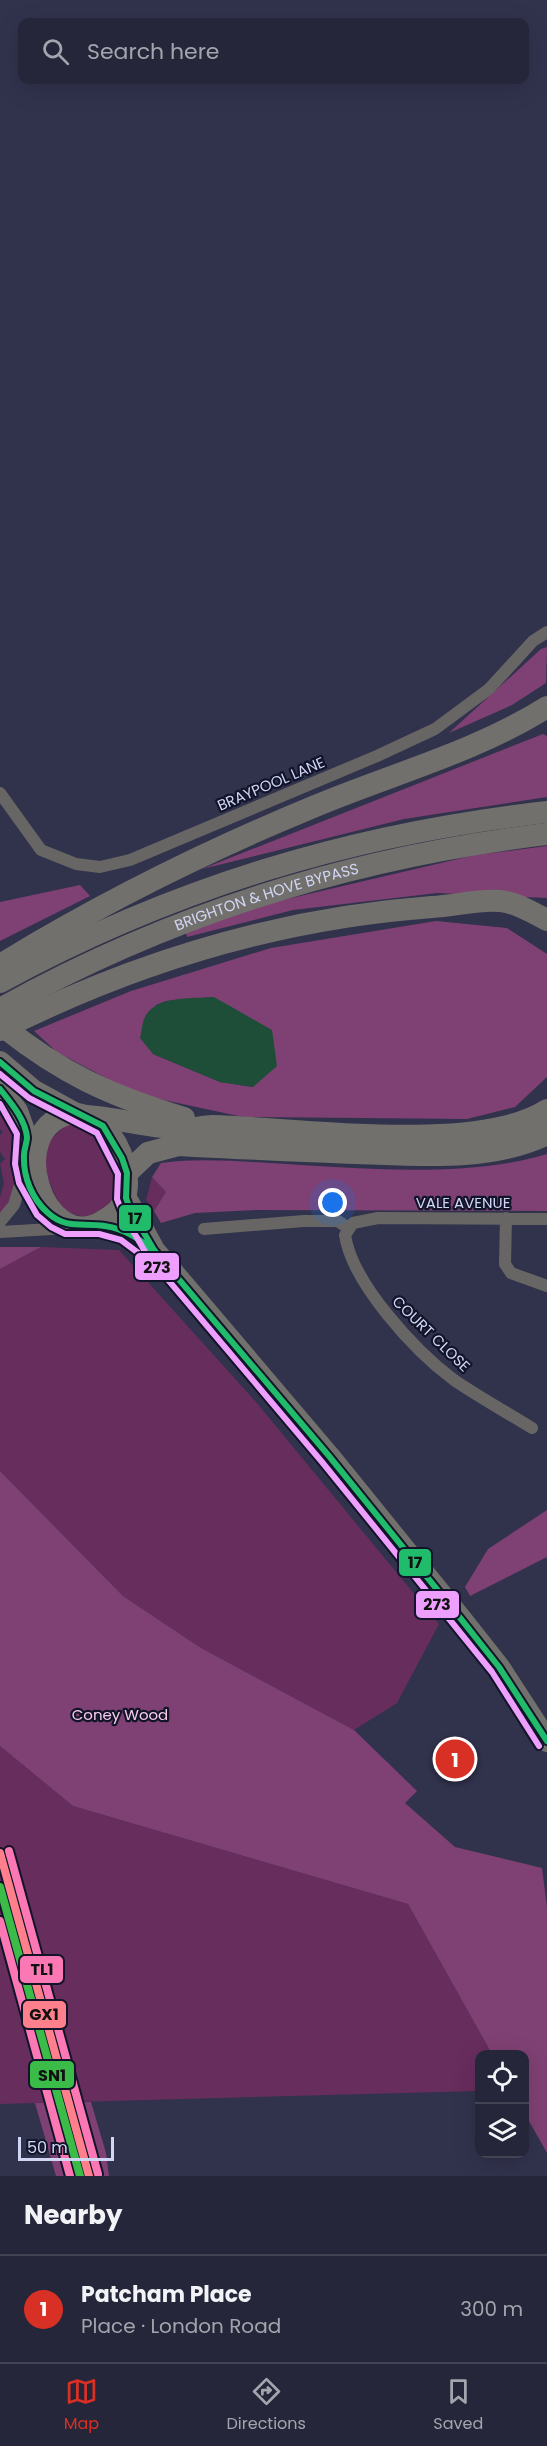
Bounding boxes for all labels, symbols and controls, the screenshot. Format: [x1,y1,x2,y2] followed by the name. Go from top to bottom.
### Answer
[18,18,529,84] search box
[39,35,72,68] icon: search
[87,36,220,67] text: Search here
[214,751,328,816] street label: BRAYPOOL LANE
[171,858,361,936] street label: BRIGHTON & HOVE BYPASS
[318,1188,347,1217] your location
[416,1192,510,1213] street label: VALE AVENUE
[118,1204,152,1232] line badge: 17
[128,1207,143,1230] text: 17
[134,1252,180,1281] line badge: 273
[143,1256,171,1279] text: 273
[388,1291,475,1376] street label: COURT CLOSE
[398,1548,432,1577] line badge: 17
[408,1551,423,1574] text: 17
[415,1590,460,1619] line badge: 273
[423,1593,451,1616] text: 273
[72,1704,168,1725] park label: Coney Wood
[436,1736,474,1782] pin: 1
[19,1955,64,1984] line badge: TL1
[30,1958,54,1981] text: TL1
[22,2000,67,2029] line badge: GX1
[29,2003,59,2026] text: GX1
[475,2050,529,2158] map controls
[475,2050,529,2104] button: locate
[29,2060,75,2089] line badge: SN1
[38,2064,66,2087] text: SN1
[475,2104,529,2158] button: layers
[18,2134,114,2162] scale bar
[27,2136,68,2159] text: 50 m
[24,2197,122,2233] text: Nearby
[81,2279,252,2310] text: Patcham Place
[40,2295,47,2323] text: 1
[460,2295,523,2323] text: 300 m
[81,2312,281,2340] text: Place · London Road
[64,2375,99,2436] tab: Map
[227,2375,306,2436] tab: Directions
[433,2375,483,2436] tab: Saved

